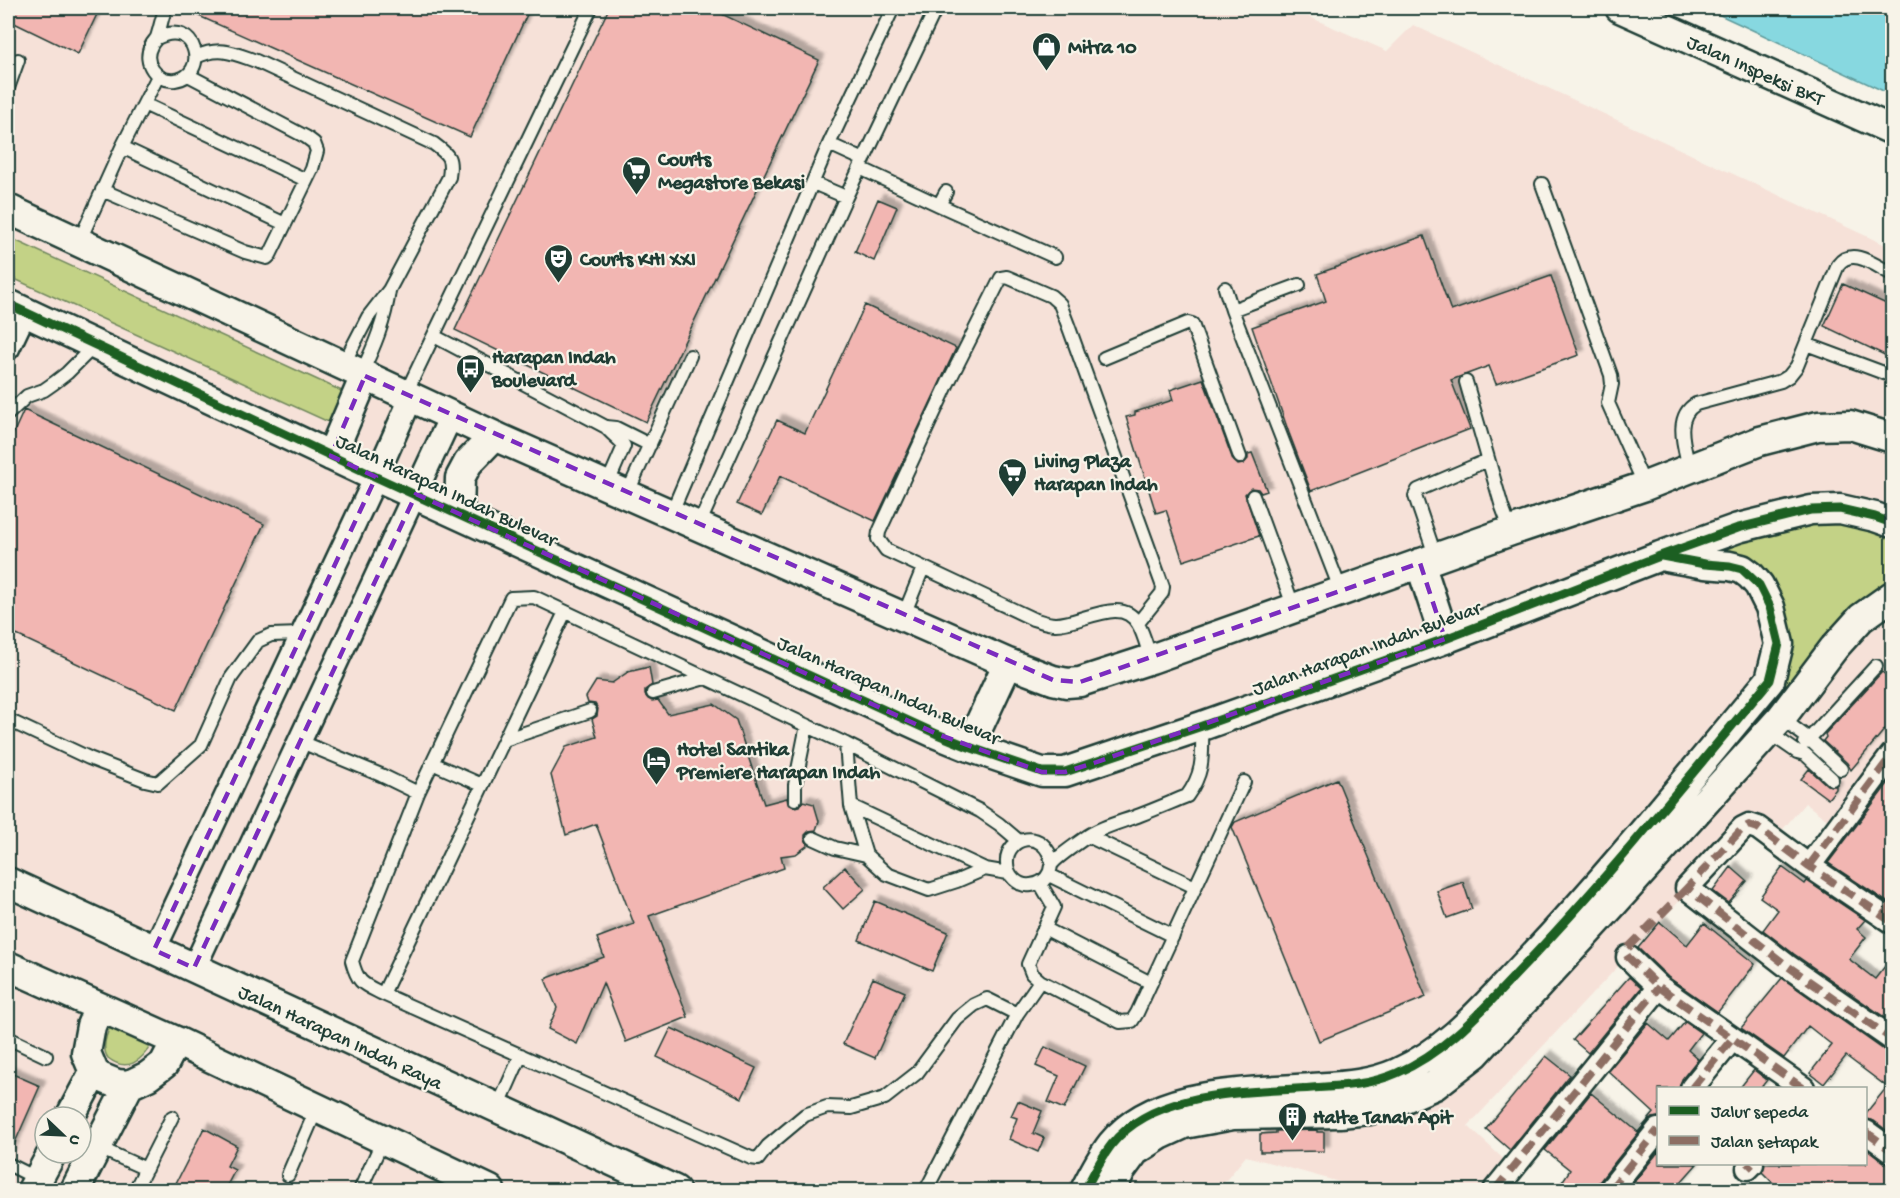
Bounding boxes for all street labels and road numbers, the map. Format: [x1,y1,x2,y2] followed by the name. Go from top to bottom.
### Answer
[1682,32,1828,113] street label: Jalan Inspeksi BKT
[331,431,561,554] street label: Jalan Harapan Indah Bulevar
[1250,598,1486,702] street label: Jalan Harapan Indah Bulevar
[773,633,1004,753] street label: Jalan Harapan Indah Bulevar
[234,982,446,1097] street label: Jalan Harapan Indah Raya

